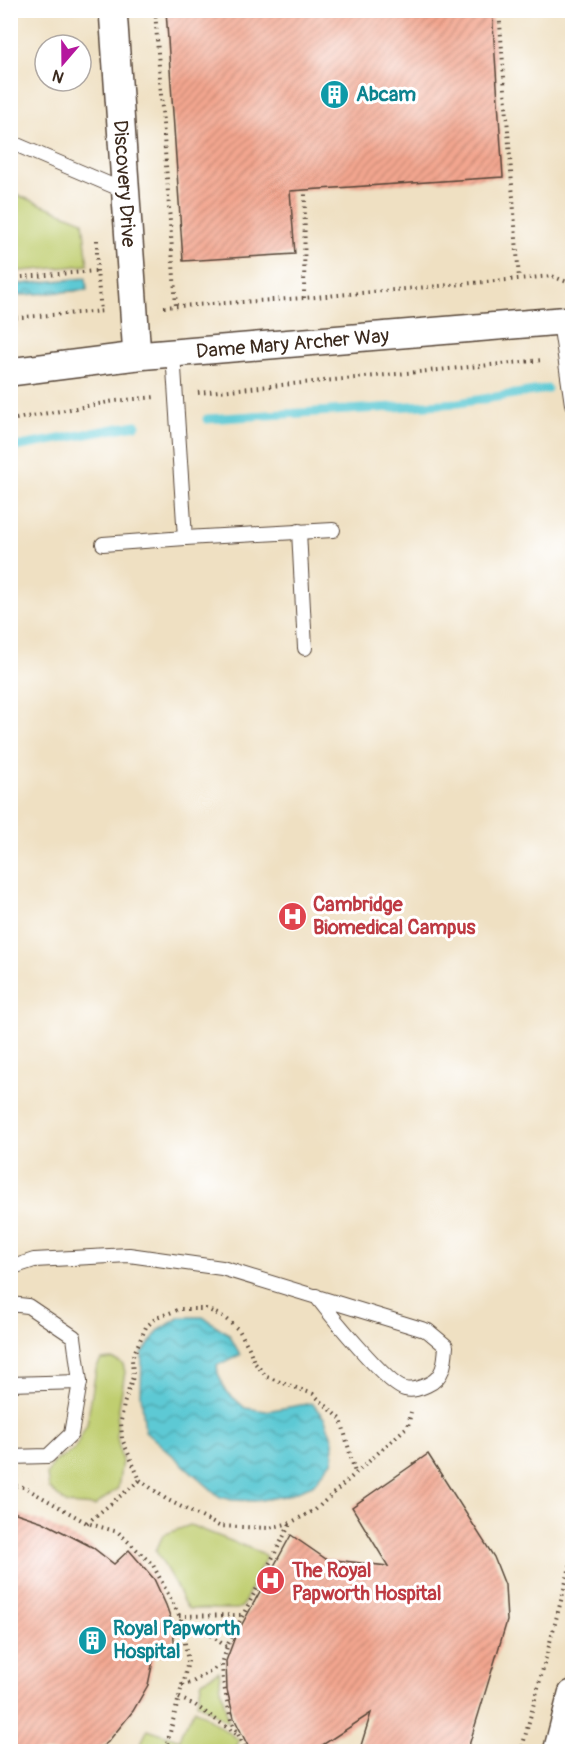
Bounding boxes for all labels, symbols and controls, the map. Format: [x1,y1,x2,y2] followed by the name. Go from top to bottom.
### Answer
[33,33,93,93] north arrow
[50,65,67,87] text: N
[319,78,351,110] building icon: Abcam
[356,82,416,107] place label: Abcam
[108,119,142,248] street label: Discovery Drive
[195,323,390,364] street label: Dame Mary Archer Way
[313,892,475,940] place label: Cambridge Biomedical Campus
[276,900,308,932] hospital icon: Cambridge Biomedical Campus
[291,1558,442,1606] place label: The Royal Papworth Hospital
[255,1565,287,1597] hospital icon: The Royal Papworth Hospital
[113,1616,240,1664] place label: Royal Papworth Hospital
[76,1624,108,1656] building icon: Royal Papworth Hospital

